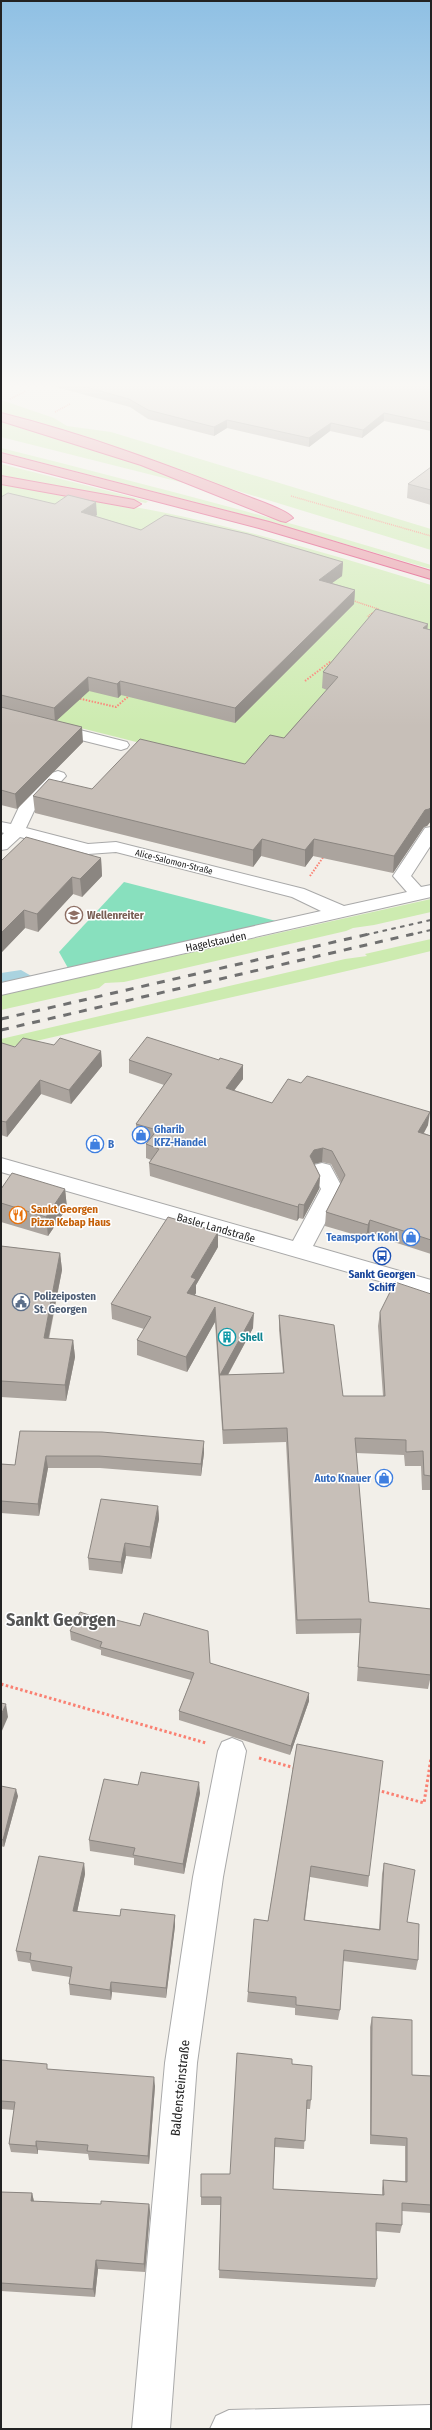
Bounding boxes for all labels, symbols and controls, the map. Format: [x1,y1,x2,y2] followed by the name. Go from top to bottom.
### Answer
[134,848,214,877] street label: Alice-Salomon-Straße
[64,905,84,925] school or university icon: Wellenreiter
[87,909,145,922] place label: Wellenreiter
[184,929,248,955] street label: Hagelstauden
[154,1123,207,1149] place label: Gharib KFZ-Handel
[131,1125,151,1145] shop icon: Gharib KFZ-Handel
[85,1134,105,1154] shop icon: B
[108,1138,114,1151] place label: B
[31,1203,111,1229] place label: Sankt Georgen Pizza Kebap Haus
[8,1205,28,1225] restaurant icon: Sankt Georgen Pizza Kebap Haus
[175,1211,257,1245] street label: Basler Landstraße
[401,1227,421,1247] shop icon: Teamsport Kohl
[326,1231,399,1244] place label: Teamsport Kohl
[372,1246,392,1266] bus stop icon: Sankt Georgen Schiff
[348,1268,416,1294] place label: Sankt Georgen Schiff
[34,1290,96,1316] place label: Polizeiposten St. Georgen
[11,1292,31,1312] public building icon: Polizeiposten St. Georgen
[217,1327,237,1347] building icon: Shell
[240,1331,264,1344] place label: Shell
[374,1468,394,1488] shop icon: Auto Knauer
[314,1472,372,1485] place label: Auto Knauer
[6,1609,116,1631] district label: Sankt Georgen
[167,2039,193,2137] street label: Baldensteinstraße

